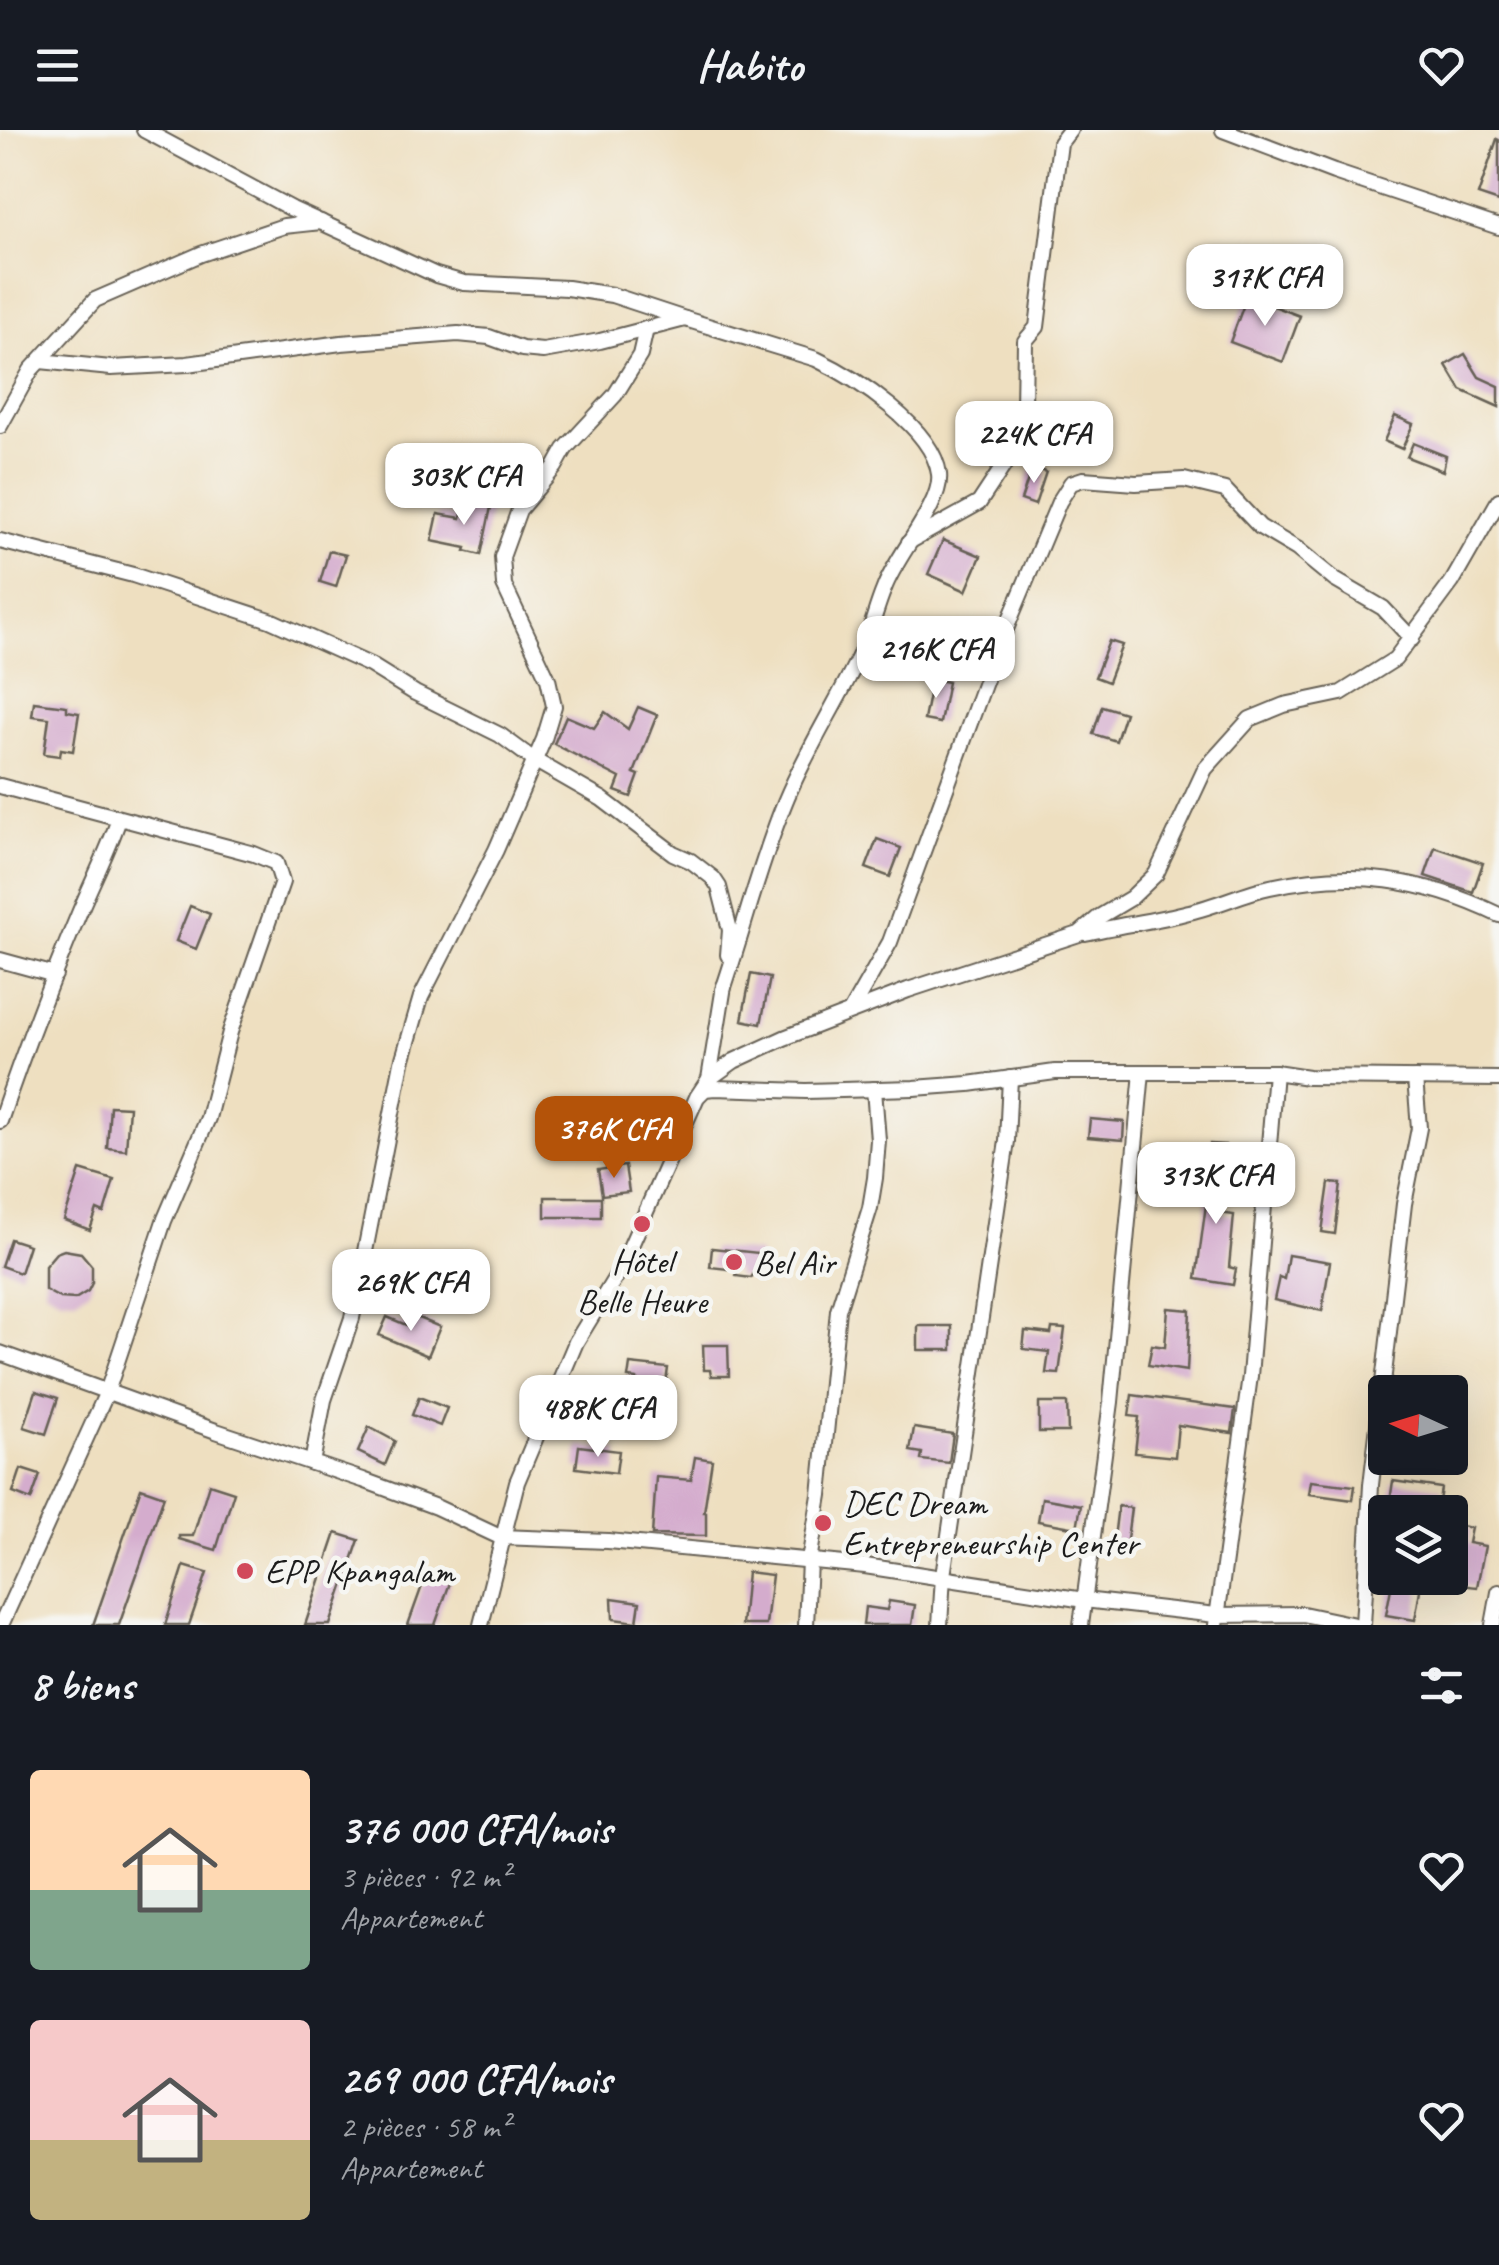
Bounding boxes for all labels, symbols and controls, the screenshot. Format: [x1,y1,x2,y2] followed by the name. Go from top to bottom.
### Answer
[697,37,802,94] text: Habito
[30,38,85,93] icon: menu
[1414,38,1469,93] icon: heart
[1162,244,1368,329] pin: 317K CFA
[1208,256,1322,297] text: 317K CFA
[931,401,1137,486] pin: 224K CFA
[977,413,1091,454] text: 224K CFA
[361,443,567,528] pin: 303K CFA
[407,455,521,496] text: 303K CFA
[833,616,1039,701] pin: 216K CFA
[879,628,993,669] text: 216K CFA
[511,1096,717,1181] pin: 376K CFA
[557,1108,671,1149] text: 376K CFA
[1113,1142,1319,1227] pin: 313K CFA
[1159,1154,1273,1195] text: 313K CFA
[631,1213,653,1235] marker: Hôtel Belle Heure
[577,1239,709,1324] place label: Hôtel Belle Heure
[754,1240,837,1285] place label: Bel Air
[308,1249,514,1334] pin: 269K CFA
[723,1251,745,1273] marker: Bel Air
[354,1261,468,1302] text: 269K CFA
[495,1375,701,1460] pin: 488K CFA
[1368,1375,1468,1475] north arrow
[1368,1375,1468,1595] map controls
[541,1387,655,1428] text: 488K CFA
[843,1481,1141,1566] place label: DEC Dream Entrepreneurship Center
[1368,1495,1468,1595] button: layers
[812,1512,834,1534] marker: DEC Dream Entrepreneurship Center
[265,1549,457,1594] place label: EPP Kpangalam
[234,1560,256,1582] marker: EPP Kpangalam
[1414,1658,1469,1713] icon: filters
[30,1659,134,1712] text: 8 biens
[340,1803,612,1856] text: 376 000 CFA/mois
[110,1810,230,1930] icon: home
[1414,1843,1469,1898] icon: heart
[340,1856,509,1897] text: 3 pièces · 92 m²
[340,1897,482,1938] text: Appartement
[340,2053,611,2106] text: 269 000 CFA/mois
[110,2060,230,2180] icon: home
[1414,2093,1469,2148] icon: heart
[340,2106,509,2147] text: 2 pièces · 58 m²
[340,2147,482,2188] text: Appartement

